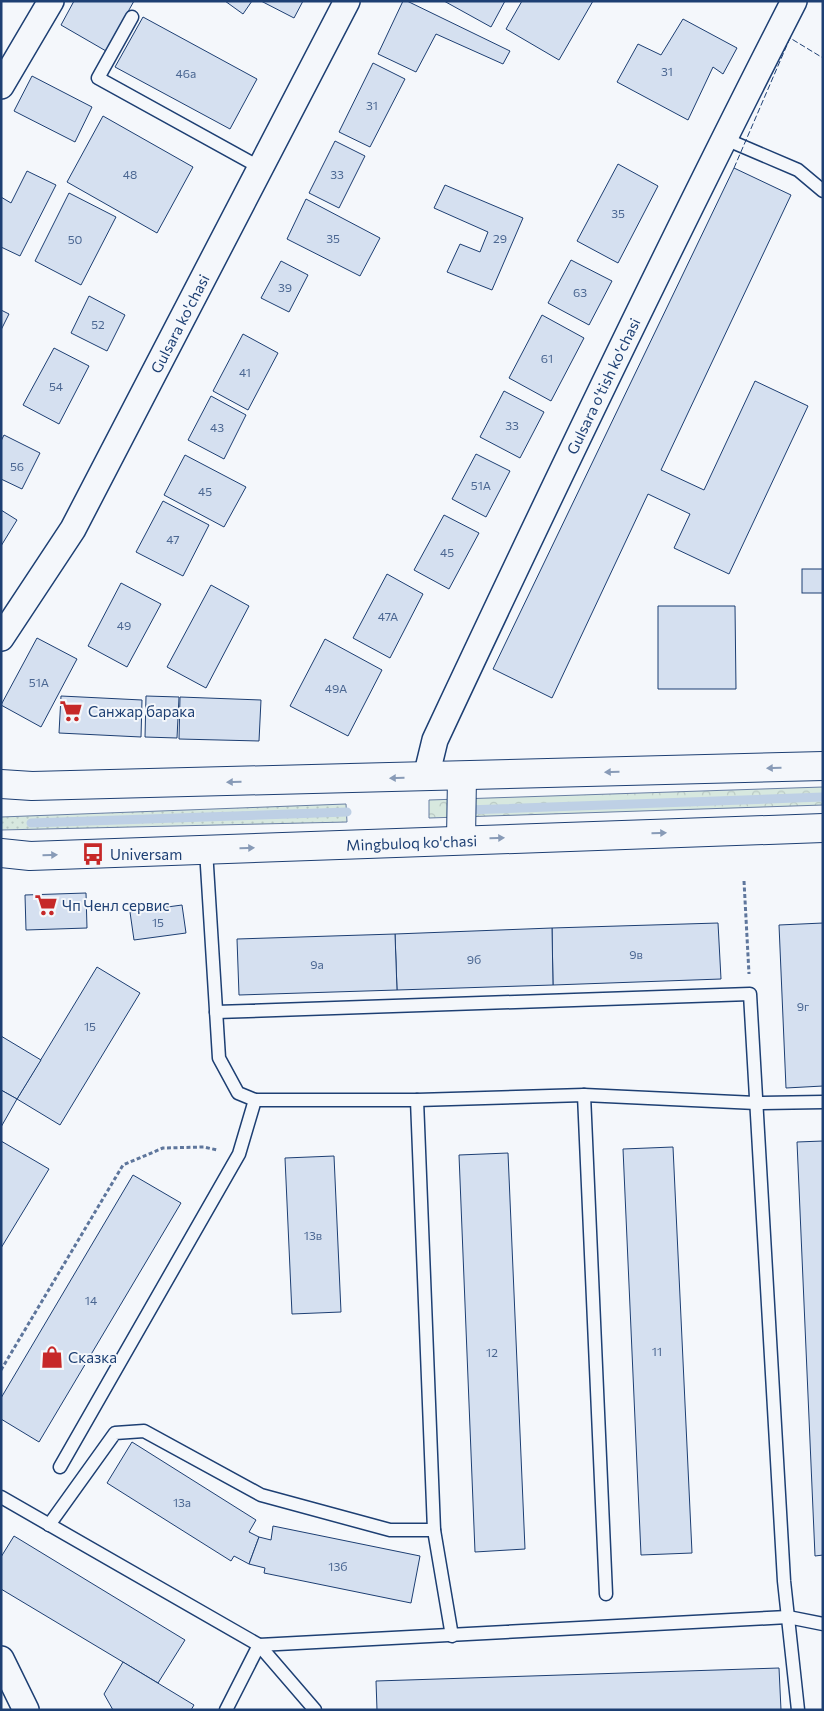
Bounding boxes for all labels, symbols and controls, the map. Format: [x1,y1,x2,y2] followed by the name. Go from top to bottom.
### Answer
[661,64,673,78] house number: 31
[176,66,196,80] house number: 46a
[366,98,378,112] house number: 31
[123,167,137,181] house number: 48
[330,167,344,181] house number: 33
[611,206,625,220] house number: 35
[326,231,340,245] house number: 35
[493,231,507,245] house number: 29
[68,232,83,246] house number: 50
[147,271,213,376] street label: Gulsara ko'chasi
[278,280,292,294] house number: 39
[573,285,587,299] house number: 63
[563,315,644,457] street label: Gulsara o'tish ko'chasi
[91,317,105,331] house number: 52
[541,351,553,365] house number: 61
[239,365,251,379] house number: 41
[49,379,63,393] house number: 54
[505,418,519,432] house number: 33
[210,420,224,434] house number: 43
[10,459,24,473] house number: 56
[471,478,491,492] house number: 51A
[198,484,212,498] house number: 45
[166,532,180,546] house number: 47
[440,545,454,559] house number: 45
[378,609,398,623] house number: 47A
[117,618,131,632] house number: 49
[29,675,49,689] house number: 51A
[325,681,347,695] house number: 49A
[58,698,84,724] supermarket icon: Санжар барака
[88,702,195,720] place label: Санжар барака
[766,764,782,772] one-way arrow
[603,768,619,776] one-way arrow
[388,774,404,782] one-way arrow
[226,778,242,786] one-way arrow
[652,829,668,837] one-way arrow
[346,831,477,854] street label: Mingbuloq ko'chasi
[489,834,505,842] one-way arrow
[80,841,106,867] bus stop icon: Universam
[240,844,256,852] one-way arrow
[110,845,182,863] place label: Universam
[42,851,58,859] one-way arrow
[33,892,59,918] supermarket icon: Чп Ченл сервис
[62,896,170,914] place label: Чп Ченл сервис
[152,915,164,929] house number: 15
[629,947,643,961] house number: 9в
[467,952,481,966] house number: 9б
[310,957,324,971] house number: 9а
[797,999,809,1013] house number: 9г
[84,1019,96,1033] house number: 15
[304,1228,322,1242] house number: 13в
[85,1293,97,1307] house number: 14
[39,1344,65,1370] shop icon: Сказка
[652,1344,662,1358] house number: 11
[486,1345,498,1359] house number: 12
[68,1348,117,1366] place label: Сказка
[173,1495,191,1509] house number: 13а
[328,1559,348,1573] house number: 13б

